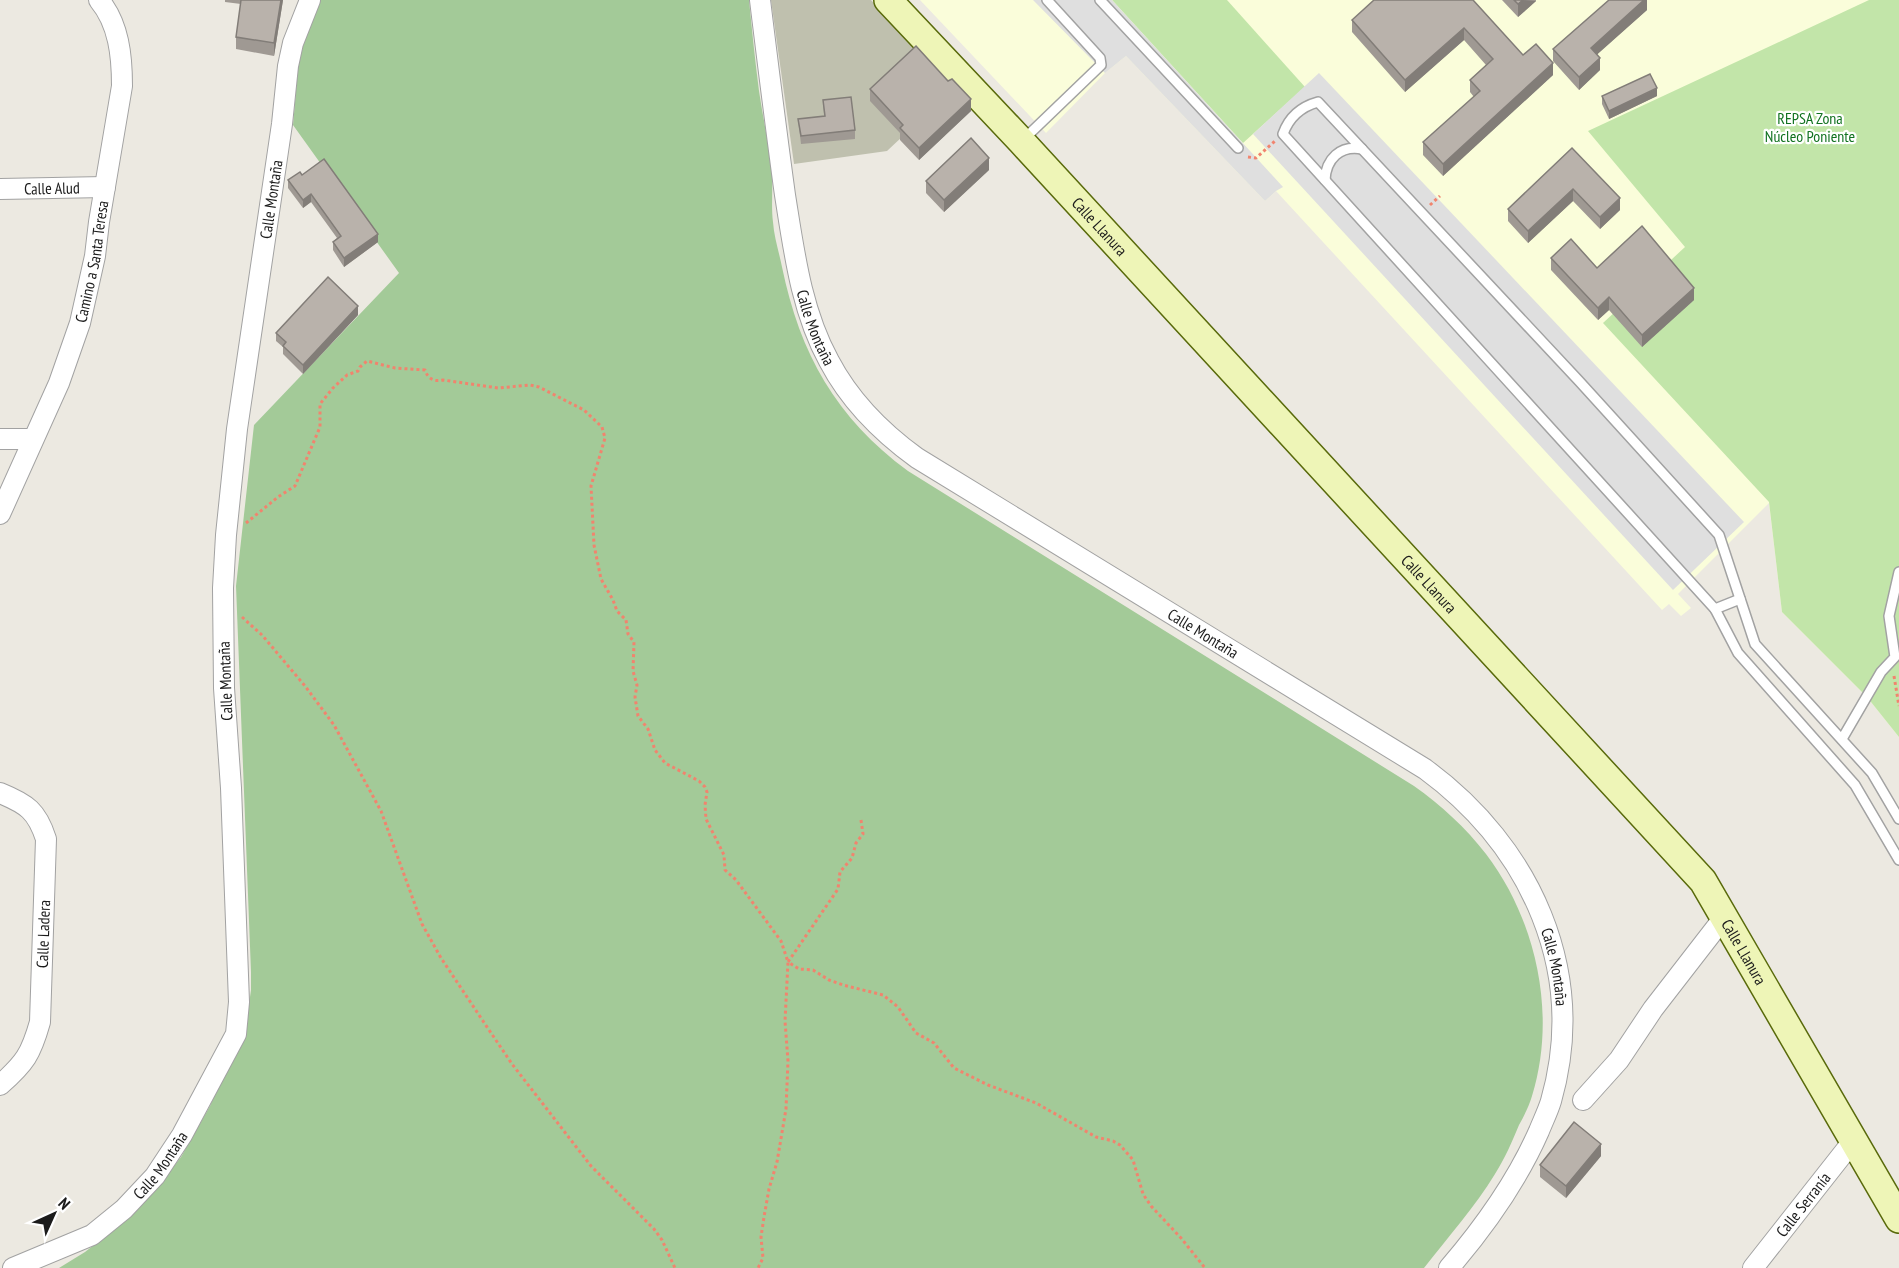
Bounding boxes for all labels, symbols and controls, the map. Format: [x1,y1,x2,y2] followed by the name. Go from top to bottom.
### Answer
[1765,108,1855,146] park label: REPSA Zona Núcleo Poniente
[255,159,287,240] street label: Calle Montaña
[24,177,80,199] street label: Calle Alud
[1068,193,1132,260] street label: Calle Llanura
[70,199,112,324] street label: Camino a Santa Teresa
[793,288,839,369] street label: Calle Montaña
[1397,550,1461,617] street label: Calle Llanura
[1164,604,1242,663] street label: Calle Montaña
[214,641,236,721] street label: Calle Montaña
[32,900,54,968] street label: Calle Ladera
[1717,915,1771,988] street label: Calle Llanura
[1537,925,1572,1007] street label: Calle Montaña
[129,1127,192,1203] street label: Calle Montaña
[1772,1168,1835,1241] street label: Calle Serranía
[24,1184,84,1244] north arrow
[54,1193,75,1214] text: N

